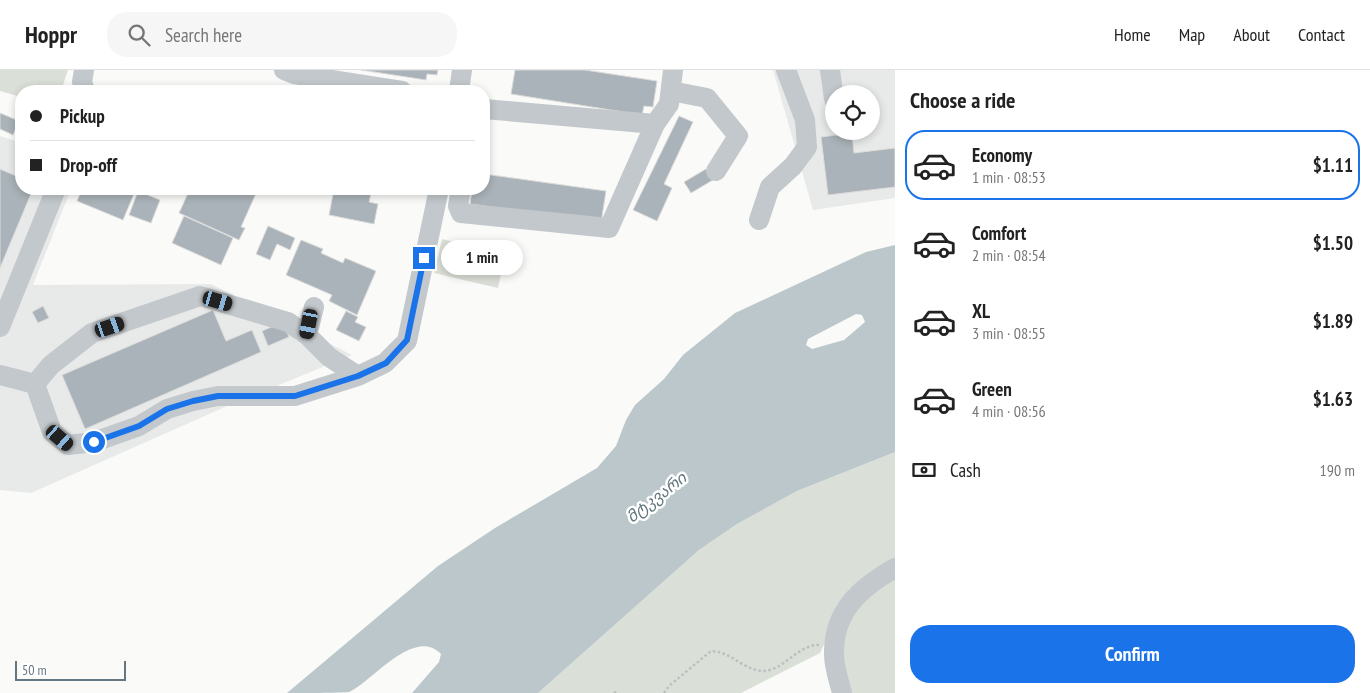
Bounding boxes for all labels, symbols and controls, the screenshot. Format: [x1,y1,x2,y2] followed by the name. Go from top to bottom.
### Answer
[107,12,457,57] search box
[25,19,77,50] text: Hoppr
[125,21,153,49] icon: search
[165,23,242,47] text: Search here
[1114,23,1151,46] text: Home
[1179,23,1205,46] text: Map
[1233,23,1270,46] text: About
[1298,23,1345,46] text: Contact
[825,85,880,140] map controls
[825,85,880,140] button: locate
[910,86,1015,114] text: Choose a ride
[60,104,105,128] text: Pickup
[912,143,957,188] icon: car
[972,143,1032,167] text: Economy
[60,153,117,177] text: Drop-off
[1313,153,1353,177] text: $1.11
[972,167,1046,187] text: 1 min · 08:53
[912,221,957,266] icon: car
[972,221,1026,245] text: Comfort
[1313,231,1353,255] text: $1.50
[442,240,524,276] callout: 1 min
[972,245,1046,265] text: 2 min · 08:54
[413,247,435,269] route end
[466,247,498,267] text: 1 min
[201,290,234,312] car
[912,299,957,344] icon: car
[972,299,990,323] text: XL
[298,308,319,340] car
[1313,309,1353,333] text: $1.89
[93,315,126,339] car
[972,323,1046,343] text: 3 min · 08:55
[912,377,957,422] icon: car
[972,377,1012,401] text: Green
[1313,387,1353,411] text: $1.63
[972,401,1046,421] text: 4 min · 08:56
[43,422,76,454] car
[83,431,105,453] route start
[910,456,938,484] icon: cash
[950,458,981,482] text: Cash
[1320,460,1355,480] text: 190 m
[622,467,691,527] water label: მტკვარი
[910,625,1355,683] button: Confirm
[15,658,126,681] scale bar
[22,661,47,679] text: 50 m

